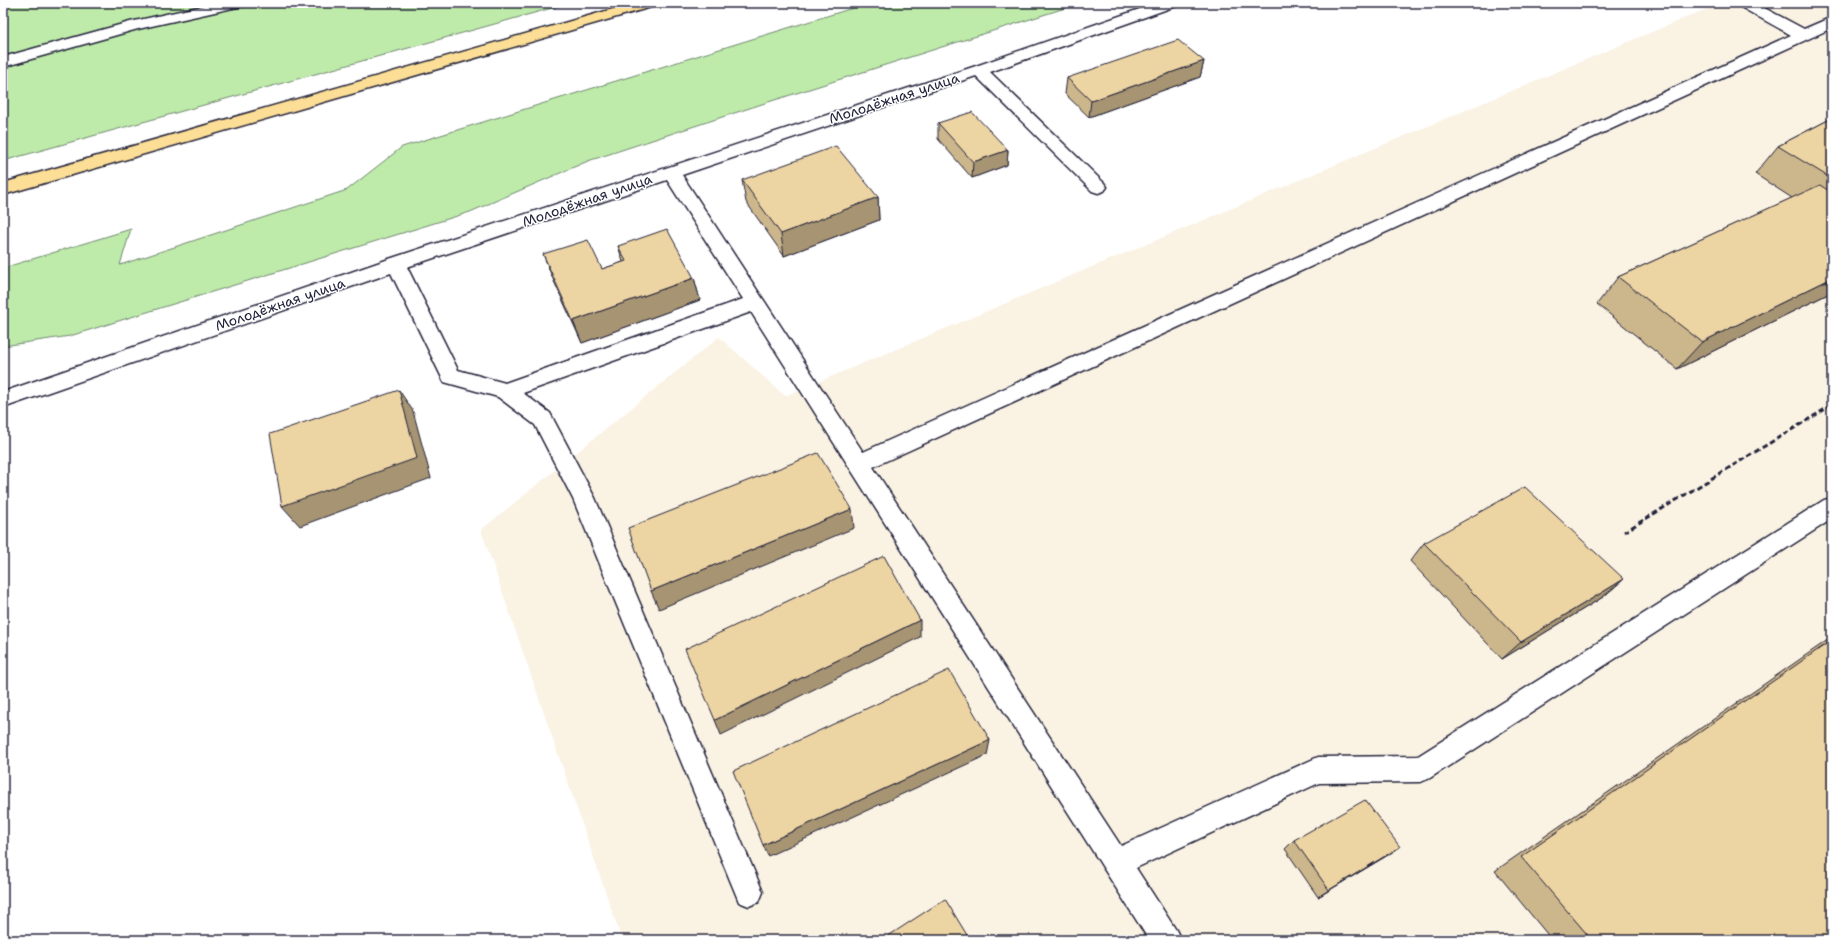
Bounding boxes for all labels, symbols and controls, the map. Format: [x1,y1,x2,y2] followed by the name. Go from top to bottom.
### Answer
[826,68,962,128] street label: Молодёжная улица
[520,169,655,231] street label: Молодёжная улица
[213,273,348,335] street label: Молодёжная улица

